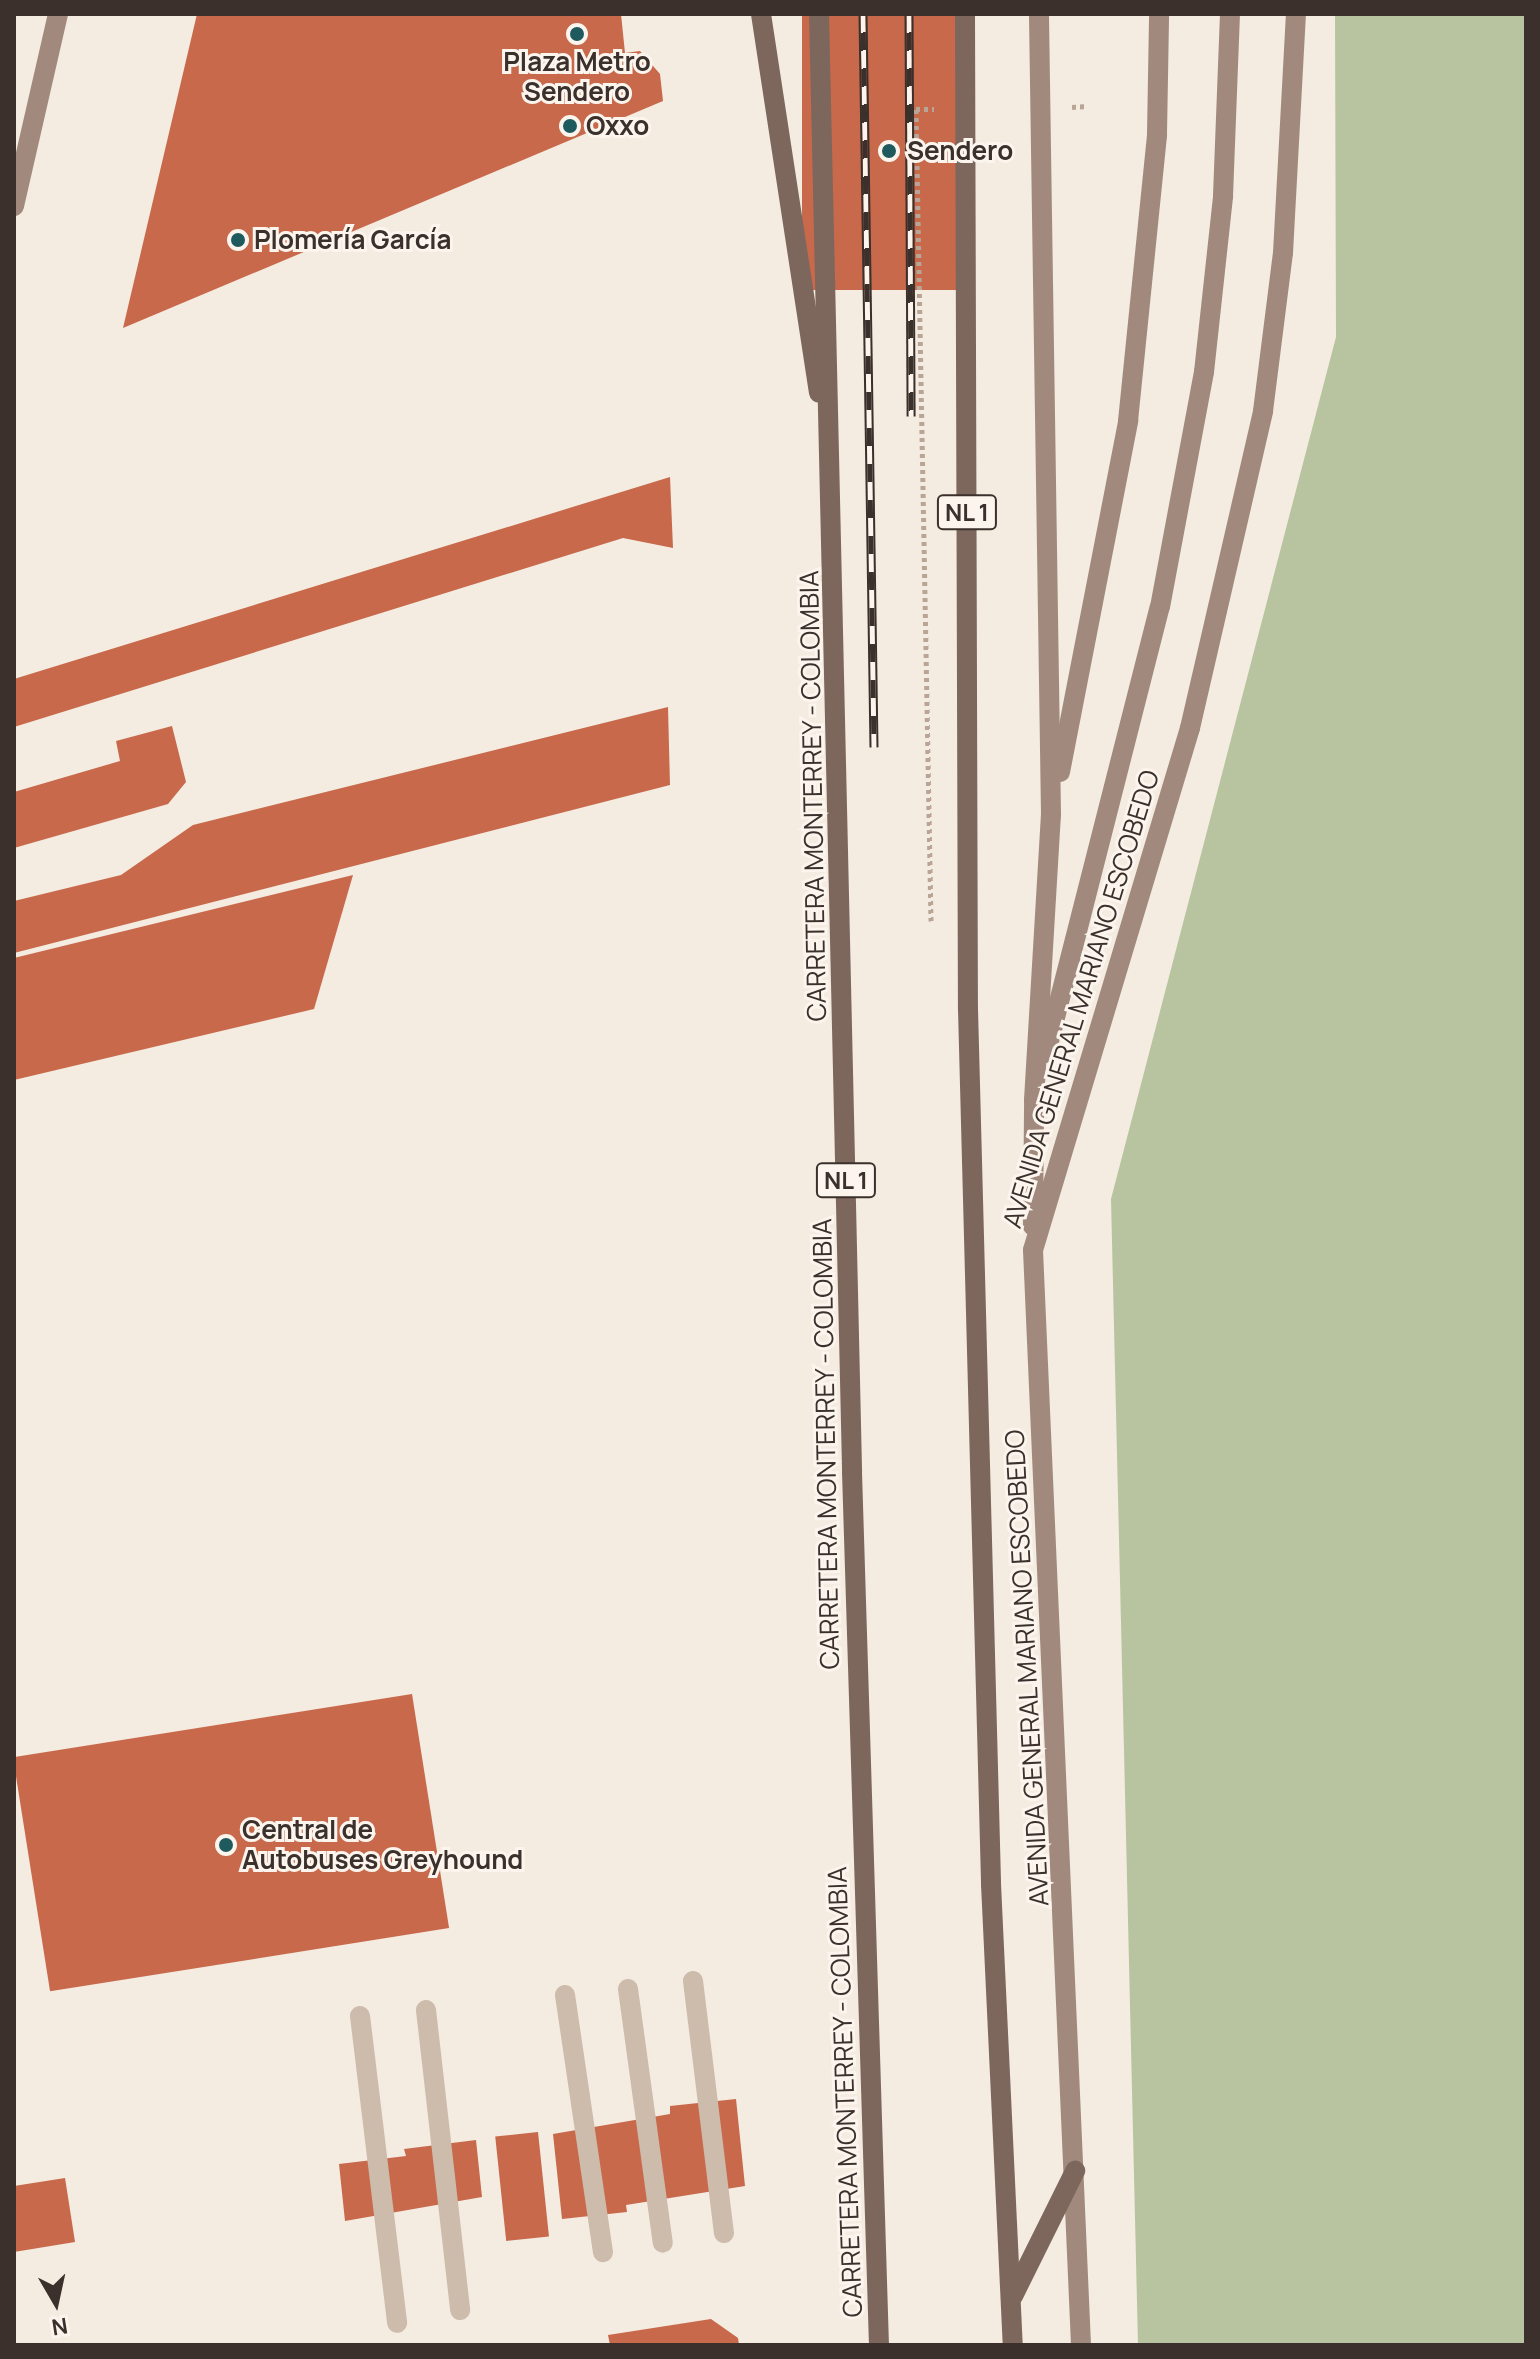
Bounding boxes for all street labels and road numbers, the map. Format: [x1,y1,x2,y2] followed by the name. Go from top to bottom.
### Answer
[935,492,999,532] road number: NL 1
[793,570,833,1022] street label: CARRETERA MONTERREY - COLOMBIA
[996,766,1166,1232] street label: AVENIDA GENERAL MARIANO ESCOBEDO
[814,1160,878,1200] road number: NL 1
[806,1218,846,1670] street label: CARRETERA MONTERREY - COLOMBIA
[999,1428,1055,1908] street label: AVENIDA GENERAL MARIANO ESCOBEDO
[822,1866,868,2318] street label: CARRETERA MONTERREY - COLOMBIA

